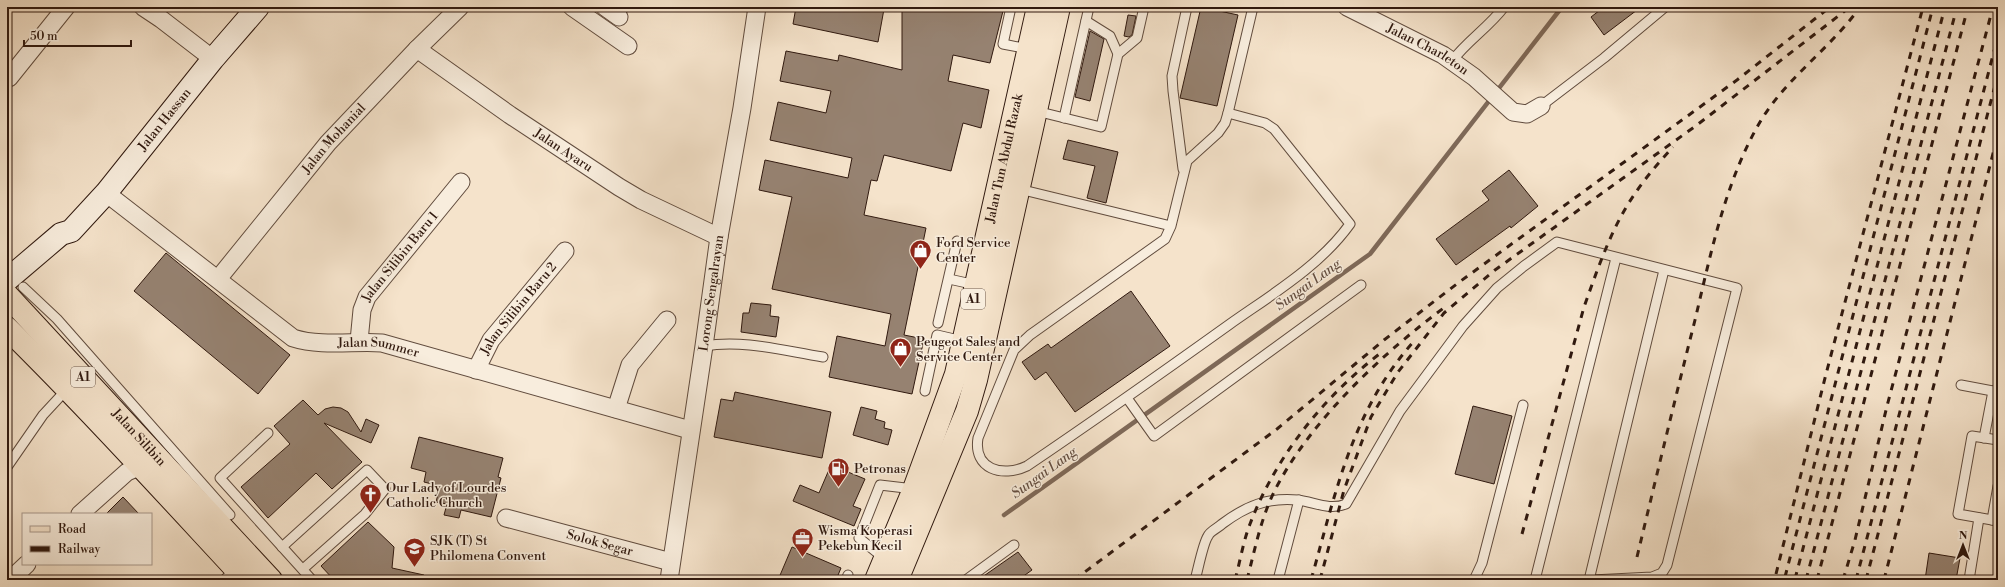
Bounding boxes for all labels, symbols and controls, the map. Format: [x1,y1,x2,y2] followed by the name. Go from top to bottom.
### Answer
[1383,20,1472,79] street label: Jalan Charleton
[24,22,131,48] scale bar
[30,29,58,44] text: 50 m
[134,85,195,155] street label: Jalan Hassan
[982,91,1027,225] street label: Jalan Tun Abdul Razak
[298,100,369,178] street label: Jalan Mohanial
[530,124,596,176] street label: Jalan Ayaru
[358,208,442,305] street label: Jalan Silibin Baru 1
[695,234,727,352] street label: Lorong Sengalrayan
[936,235,1011,266] place label: Ford Service Center
[907,237,933,270] shop icon: Ford Service Center
[1272,255,1345,315] water label: Sungai Lang
[476,259,560,358] street label: Jalan Silibin Baru 2
[961,289,985,309] road number: A1
[916,334,1021,365] place label: Peugeot Sales and Service Center
[336,335,421,361] street label: Jalan Summer
[887,336,913,369] shop icon: Peugeot Sales and Service Center
[71,367,95,387] road number: A1
[108,405,169,469] street label: Jalan Silibin
[1008,443,1081,503] water label: Sungai Lang
[826,456,852,489] fuel station icon: Petronas
[854,461,906,477] place label: Petronas
[386,480,507,511] place label: Our Lady of Lourdes Catholic Church
[358,482,384,515] church icon: Our Lady of Lourdes Catholic Church
[22,513,152,565] legend
[58,522,86,537] text: Road
[817,523,913,554] place label: Wisma Koperasi Pekebun Kecil
[789,525,815,558] office icon: Wisma Koperasi Pekebun Kecil
[1943,525,1983,565] north arrow
[565,526,635,560] street label: Solok Segar
[1959,529,1968,543] text: N
[430,533,547,564] place label: SJK (T) St Philomena Convent
[402,535,428,568] school or university icon: SJK (T) St Philomena Convent
[58,542,100,557] text: Railway

